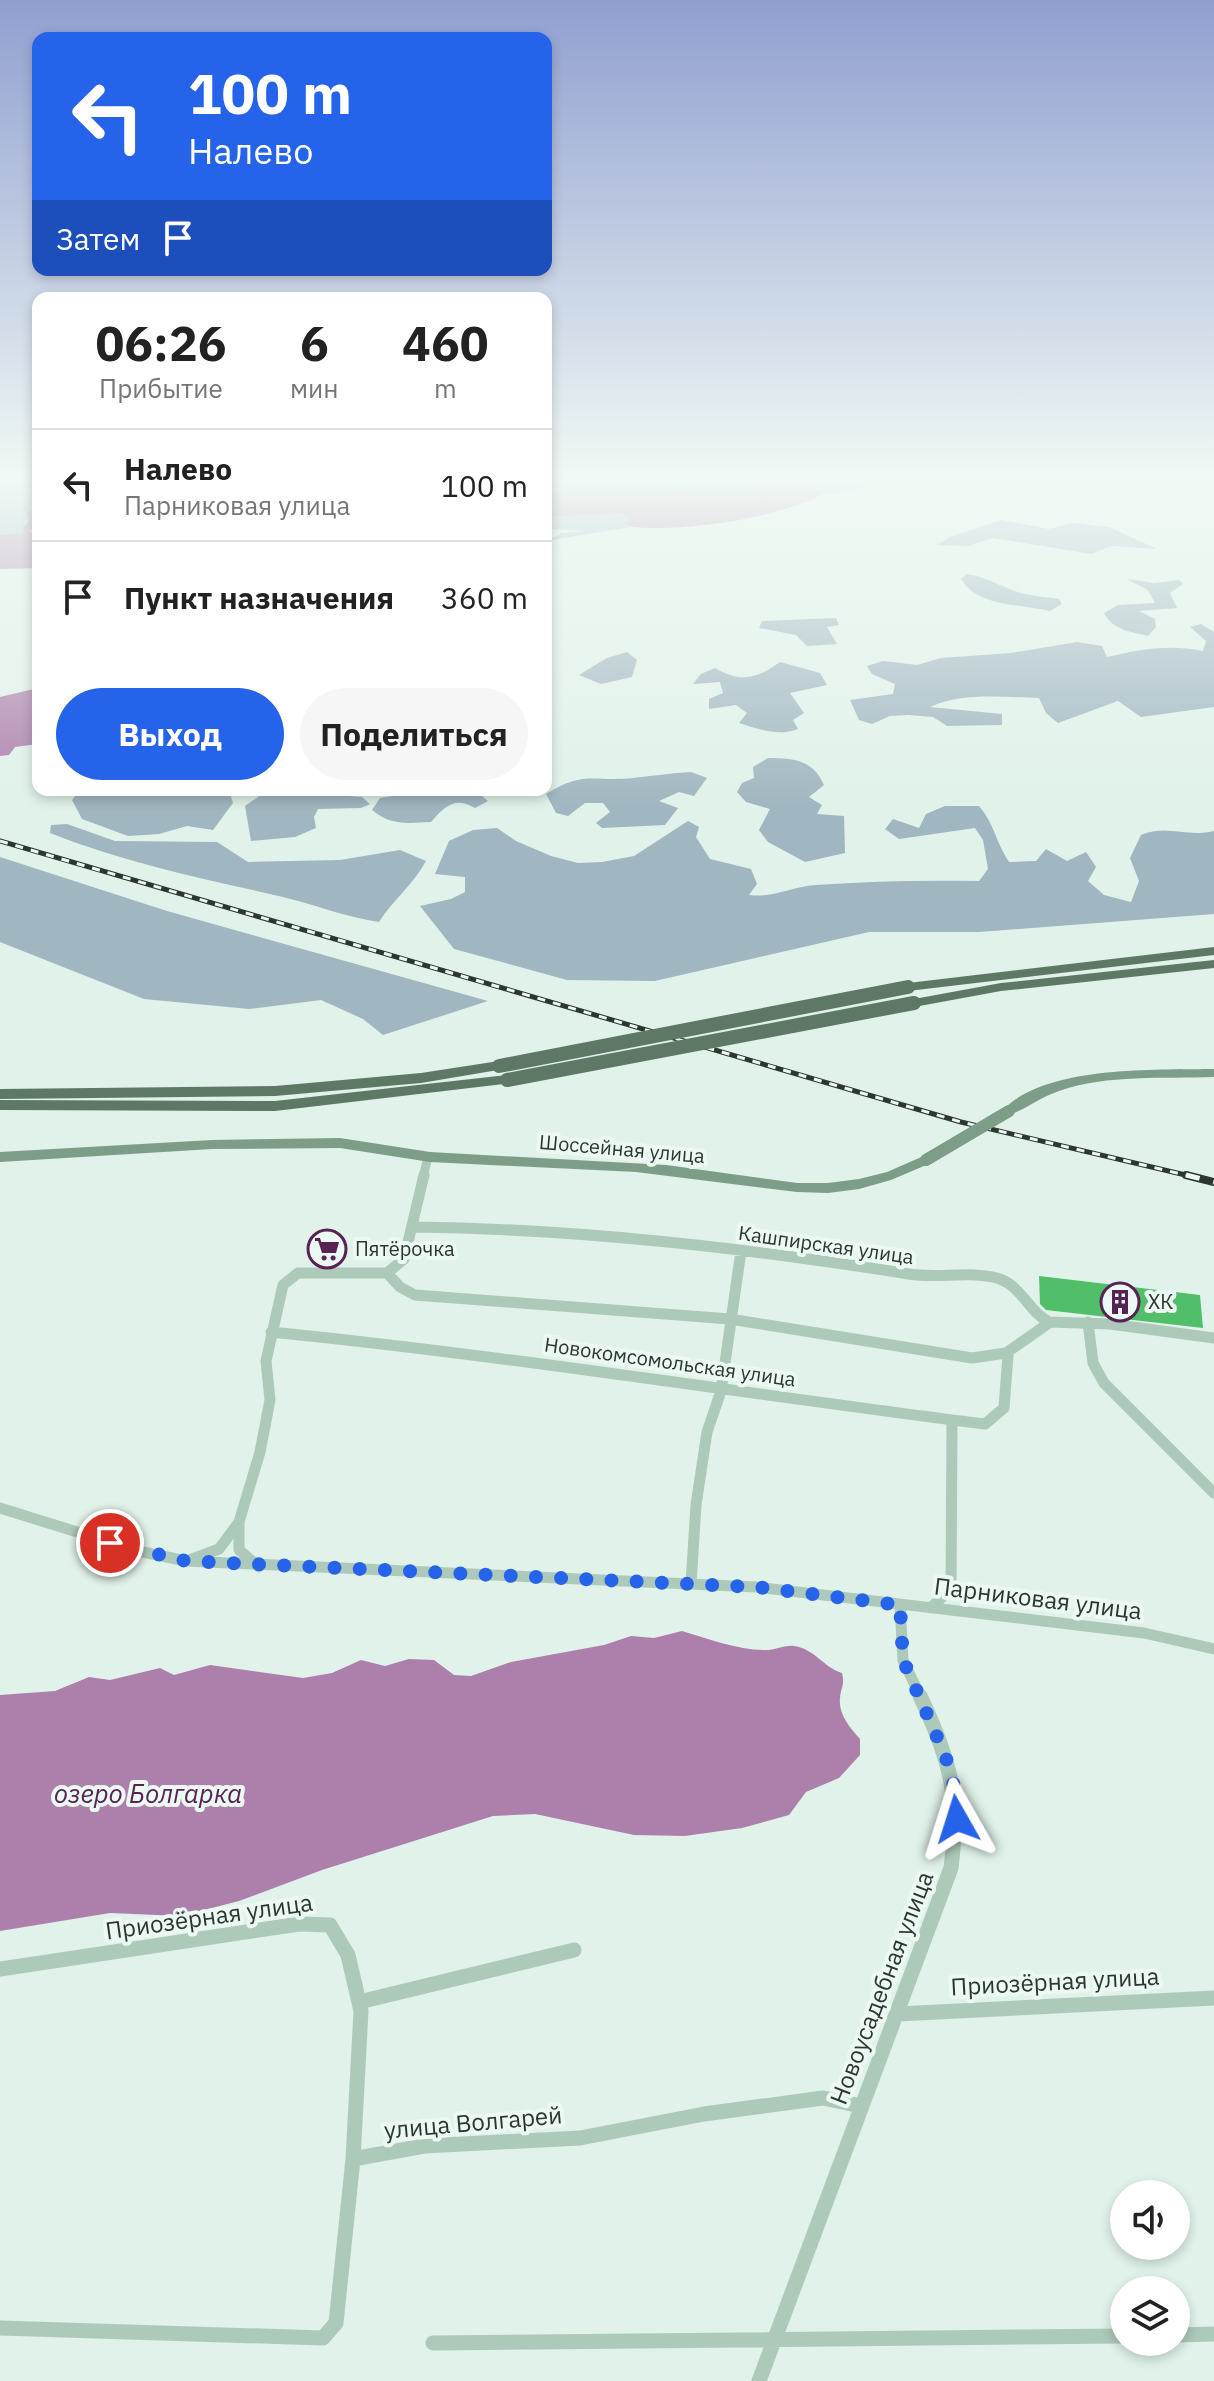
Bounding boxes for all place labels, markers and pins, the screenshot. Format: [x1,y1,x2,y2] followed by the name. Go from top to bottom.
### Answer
[306,1228,348,1270] supermarket icon: Пятёрочка
[355,1235,455,1262] place label: Пятёрочка
[1099,1281,1141,1323] building icon: ХК
[1148,1288,1174,1315] place label: ХК
[76,1509,144,1577] pin

